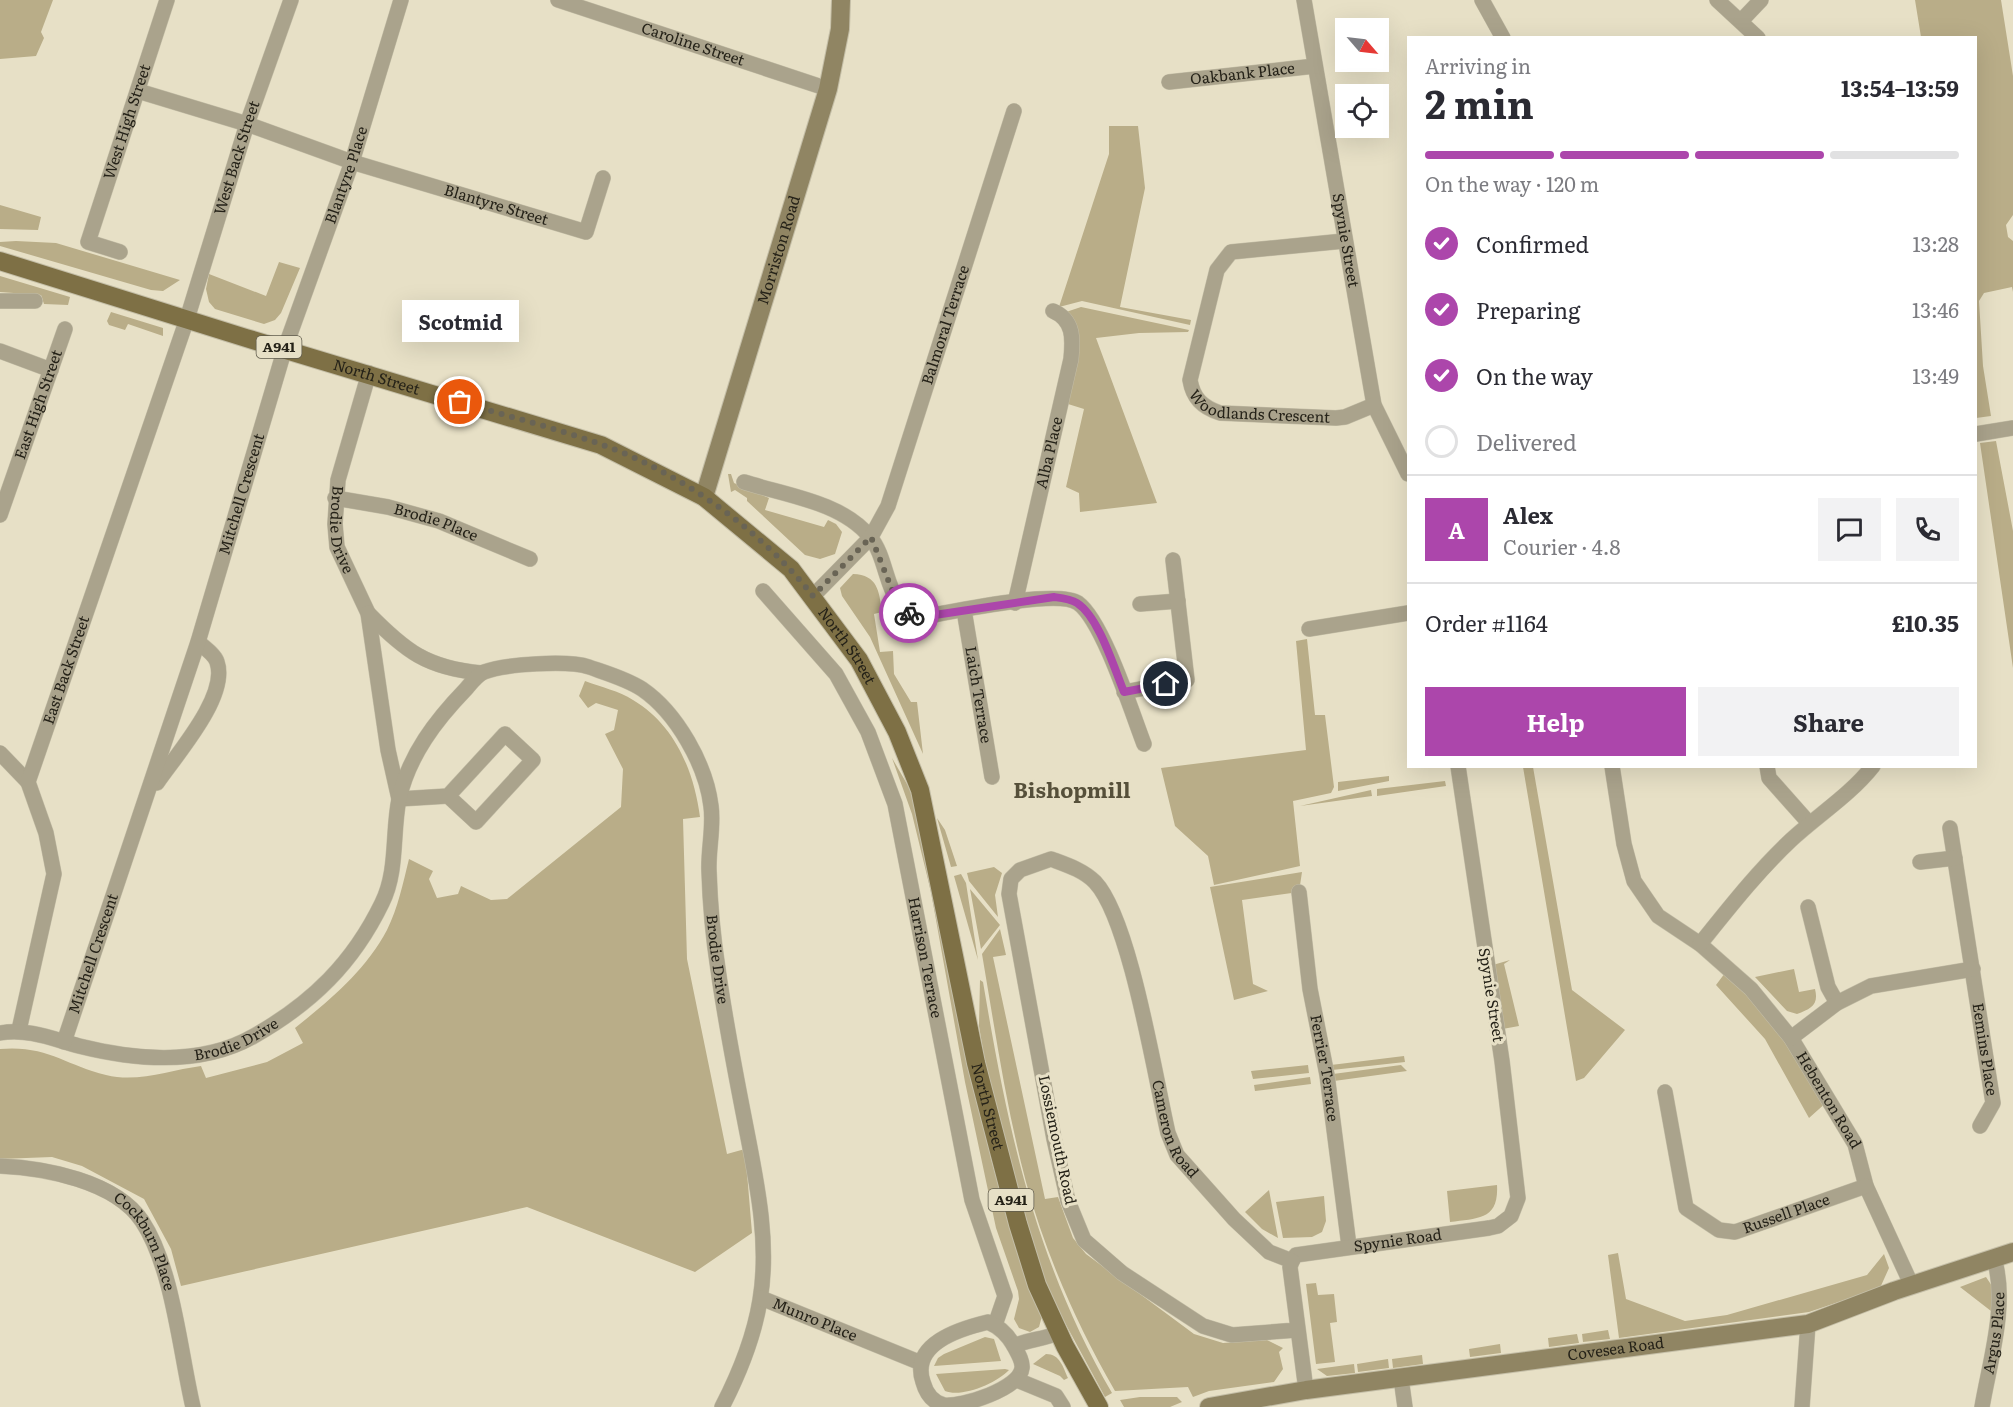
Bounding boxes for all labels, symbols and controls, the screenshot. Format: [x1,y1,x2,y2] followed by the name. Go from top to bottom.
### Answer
[639,15,748,71] street label: Caroline Street
[1335,18,1389,72] north arrow
[1335,18,1389,138] map controls
[1425,50,1531,80] text: Arriving in
[1189,55,1296,90] street label: Oakbank Place
[96,61,155,182] street label: West High Street
[1841,71,1959,104] text: 13:54–13:59
[1425,73,1534,131] text: 2 min
[1335,84,1389,138] button: locate
[207,97,264,217] street label: West Back Street
[318,123,372,227] street label: Blantyre Place
[1425,168,1599,198] text: On the way · 120 m
[442,177,551,230] street label: Blantyre Street
[1328,191,1366,289] street label: Spynie Street
[750,192,805,307] street label: Morriston Road
[1425,227,1458,260] icon: check
[1476,227,1589,260] text: Confirmed
[1912,228,1959,258] text: 13:28
[914,262,974,387] street label: Balmoral Terrace
[1425,293,1458,326] icon: check
[1476,293,1580,326] text: Preparing
[1912,294,1959,324] text: 13:46
[402,300,518,342] callout: Scotmid
[418,306,503,336] text: Scotmid
[256,336,302,358] road number: A941
[7,346,67,462] street label: East High Street
[331,352,423,400] street label: North Street
[1425,359,1458,392] icon: check
[1476,359,1593,392] text: On the way
[1912,360,1959,390] text: 13:49
[434,376,485,427] pin
[1184,384,1331,428] street label: Woodlands Crescent
[443,385,476,418] icon: bag
[1029,414,1067,491] street label: Alba Place
[1476,425,1577,458] text: Delivered
[211,430,269,557] street label: Mitchell Crescent
[325,485,361,577] street label: Brodie Drive
[391,496,482,546] street label: Brodie Place
[1503,498,1553,531] text: Alex
[1818,498,1881,561] button: chat
[1896,498,1959,561] button: phone
[1448,513,1465,546] text: A
[1503,531,1620,561] text: Courier · 4.8
[879,583,939,643] courier
[893,597,926,630] icon: bike
[813,602,883,688] street label: North Street
[1425,606,1548,639] text: Order #1164
[1892,606,1959,639] text: £10.35
[36,612,94,727] street label: East Back Street
[960,644,999,745] street label: Laich Terrace
[1140,658,1191,709] pin
[1149,667,1182,700] icon: home
[1425,687,1686,756] button: Help
[1698,687,1959,756] button: Share
[1013,773,1131,804] district label: Bishopmill
[61,890,123,1017] street label: Mitchell Crescent
[903,894,949,1020] street label: Harrison Terrace
[702,913,736,1006] street label: Brodie Drive
[1474,946,1511,1044] street label: Spynie Street
[1967,1001,2005,1097] street label: Eemins Place
[192,1011,282,1066] street label: Brodie Drive
[1305,1012,1346,1123] street label: Ferrier Terrace
[1792,1046,1868,1152] street label: Hebenton Road
[966,1060,1011,1152] street label: North Street
[1034,1073,1083,1207] street label: Lossiemouth Road
[1147,1078,1205,1182] street label: Cameron Road
[110,1185,182,1293] street label: Cockburn Place
[1739,1187,1833,1239] street label: Russell Place
[988,1189,1034,1211] road number: A941
[1352,1222,1443,1257] street label: Spynie Road
[769,1291,861,1346] street label: Munro Place
[1976,1292,2009,1376] street label: Argus Place
[1566,1330,1665,1366] street label: Covesea Road

